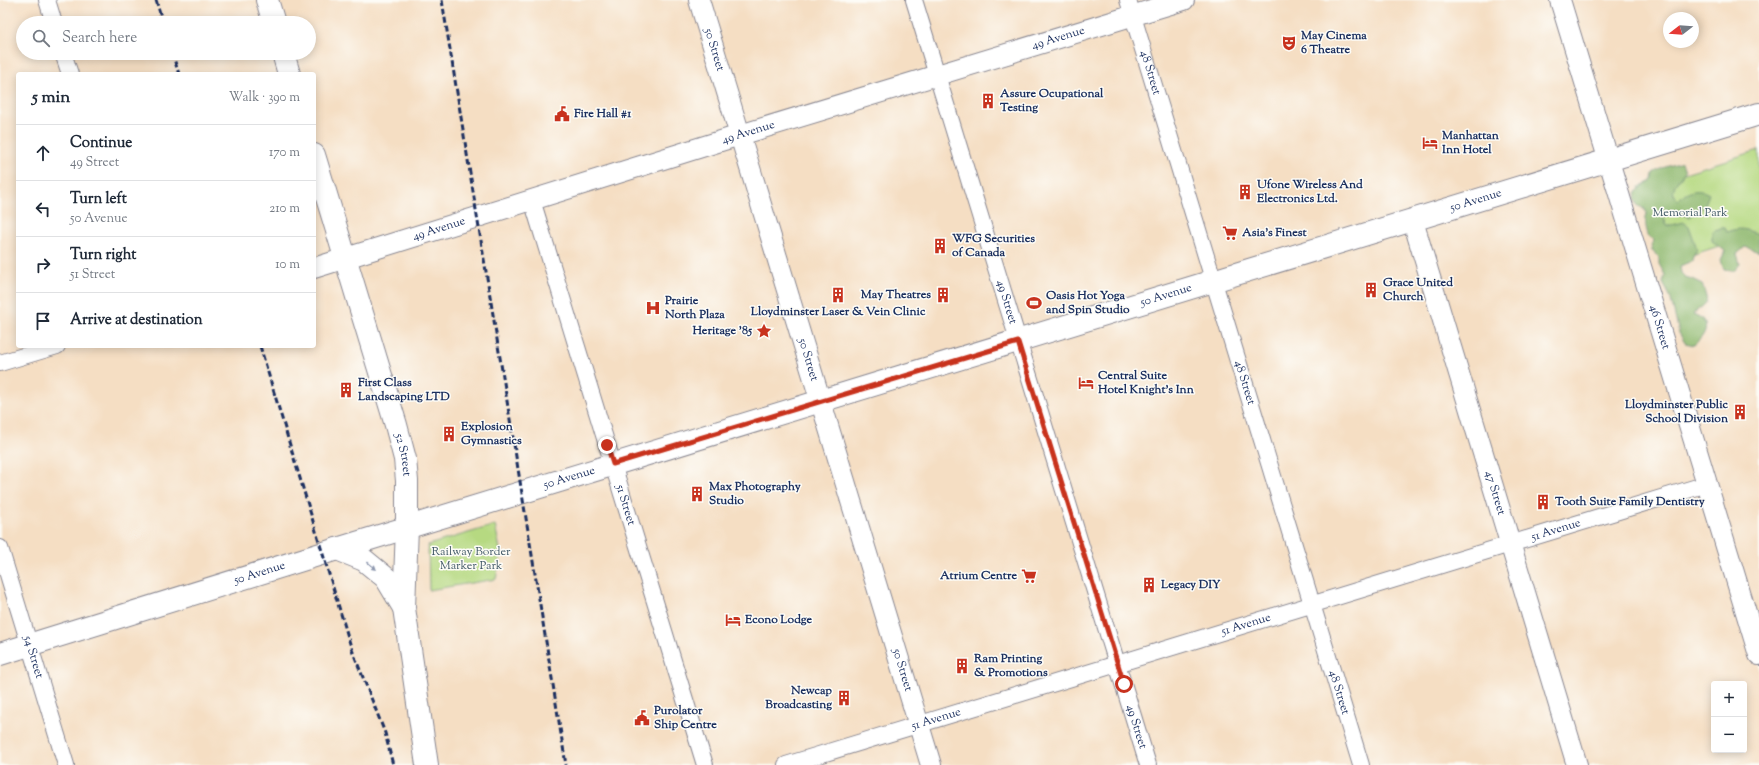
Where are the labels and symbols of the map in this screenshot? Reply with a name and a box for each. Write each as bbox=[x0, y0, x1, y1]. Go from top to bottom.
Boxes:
north arrow bbox=[1663, 12, 1699, 48]
street label: 49 Avenue bbox=[1030, 22, 1087, 55]
street label: 50 Street bbox=[699, 25, 729, 73]
place label: May Cinema 6 Theatre bbox=[1300, 27, 1367, 59]
theatre icon: May Cinema 6 Theatre bbox=[1280, 34, 1298, 52]
street label: 48 Street bbox=[1135, 48, 1165, 97]
place label: Assure Ocupational Testing bbox=[999, 85, 1104, 117]
building icon: Assure Ocupational Testing bbox=[979, 92, 997, 110]
public building icon: Fire Hall #1 bbox=[553, 105, 571, 123]
place label: Fire Hall #1 bbox=[573, 105, 632, 123]
street label: 49 Avenue bbox=[720, 116, 777, 149]
place label: Manhattan Inn Hotel bbox=[1441, 127, 1500, 159]
hotel icon: Manhattan Inn Hotel bbox=[1421, 134, 1439, 152]
place label: Ufone Wireless And Electronics Ltd. bbox=[1256, 176, 1363, 208]
building icon: Ufone Wireless And Electronics Ltd. bbox=[1236, 183, 1254, 201]
street label: 50 Avenue bbox=[1447, 184, 1504, 217]
park label: Memorial Park bbox=[1652, 204, 1728, 222]
street label: 49 Avenue bbox=[410, 212, 468, 246]
supermarket icon: Asia's Finest bbox=[1221, 224, 1239, 242]
place label: Asia's Finest bbox=[1241, 224, 1307, 242]
place label: WFG Securities of Canada bbox=[951, 230, 1035, 262]
building icon: WFG Securities of Canada bbox=[931, 237, 949, 255]
place label: Grace United Church bbox=[1383, 274, 1453, 306]
street label: 49 Street bbox=[991, 278, 1022, 327]
street label: 50 Avenue bbox=[1137, 279, 1195, 312]
building icon: Grace United Church bbox=[1362, 281, 1380, 299]
building icon: Lloydminster Laser & Vein Clinic bbox=[829, 286, 847, 304]
place label: May Theatres bbox=[860, 286, 931, 304]
building icon: May Theatres bbox=[934, 286, 952, 304]
place label: Oasis Hot Yoga and Spin Studio bbox=[1046, 287, 1130, 319]
place label: Prairie North Plaza bbox=[664, 292, 725, 324]
sports icon: Oasis Hot Yoga and Spin Studio bbox=[1025, 294, 1043, 312]
hospital icon: Prairie North Plaza bbox=[644, 299, 662, 317]
place label: Lloydminster Laser & Vein Clinic bbox=[750, 303, 926, 321]
street label: 46 Street bbox=[1644, 303, 1675, 352]
place label: Heritage ’85 bbox=[691, 322, 753, 340]
place icon: Heritage ’85 bbox=[755, 322, 773, 340]
street label: 50 Street bbox=[793, 335, 823, 384]
street label: 48 Street bbox=[1229, 358, 1260, 407]
place label: Central Suite Hotel Knight's Inn bbox=[1097, 367, 1195, 399]
place label: First Class Landscaping LTD bbox=[357, 374, 450, 406]
hotel icon: Central Suite Hotel Knight's Inn bbox=[1077, 374, 1095, 392]
building icon: First Class Landscaping LTD bbox=[337, 381, 355, 399]
place label: Lloydminster Public School Division bbox=[1624, 396, 1729, 428]
building icon: Lloydminster Public School Division bbox=[1731, 403, 1749, 421]
place label: Explosion Gymnastics bbox=[460, 418, 522, 450]
building icon: Explosion Gymnastics bbox=[440, 425, 458, 443]
street label: 52 Street bbox=[389, 431, 416, 477]
route end bbox=[598, 436, 616, 454]
street label: 50 Avenue bbox=[540, 461, 598, 495]
street label: 47 Street bbox=[1480, 468, 1510, 517]
place label: Max Photography Studio bbox=[708, 478, 801, 510]
street label: 51 Street bbox=[610, 481, 640, 528]
building icon: Max Photography Studio bbox=[688, 485, 706, 503]
building icon: Tooth Suite Family Dentistry bbox=[1534, 493, 1552, 511]
place label: Tooth Suite Family Dentistry bbox=[1554, 493, 1705, 511]
street label: 51 Avenue bbox=[1528, 514, 1583, 546]
park label: Railway Border Marker Park bbox=[431, 543, 511, 575]
street label: 50 Avenue bbox=[231, 556, 288, 590]
one-way arrow bbox=[366, 561, 377, 570]
place label: Atrium Centre bbox=[939, 567, 1017, 585]
supermarket icon: Atrium Centre bbox=[1020, 567, 1038, 585]
building icon: Legacy DIY bbox=[1140, 576, 1158, 594]
place label: Legacy DIY bbox=[1160, 576, 1221, 594]
street label: 51 Avenue bbox=[1218, 608, 1273, 641]
hotel icon: Econo Lodge bbox=[724, 611, 742, 629]
place label: Econo Lodge bbox=[744, 611, 813, 629]
street label: 54 Street bbox=[18, 633, 48, 681]
street label: 50 Street bbox=[887, 645, 917, 694]
place label: Ram Printing & Promotions bbox=[973, 650, 1048, 682]
building icon: Ram Printing & Promotions bbox=[953, 657, 971, 675]
street label: 48 Street bbox=[1324, 668, 1354, 717]
route start bbox=[1115, 675, 1133, 693]
place label: Newcap Broadcasting bbox=[764, 682, 832, 714]
building icon: Newcap Broadcasting bbox=[835, 689, 853, 707]
place label: Purolator Ship Centre bbox=[653, 702, 717, 734]
street label: 49 Street bbox=[1121, 702, 1152, 751]
street label: 51 Avenue bbox=[908, 703, 964, 736]
public building icon: Purolator Ship Centre bbox=[633, 709, 651, 727]

